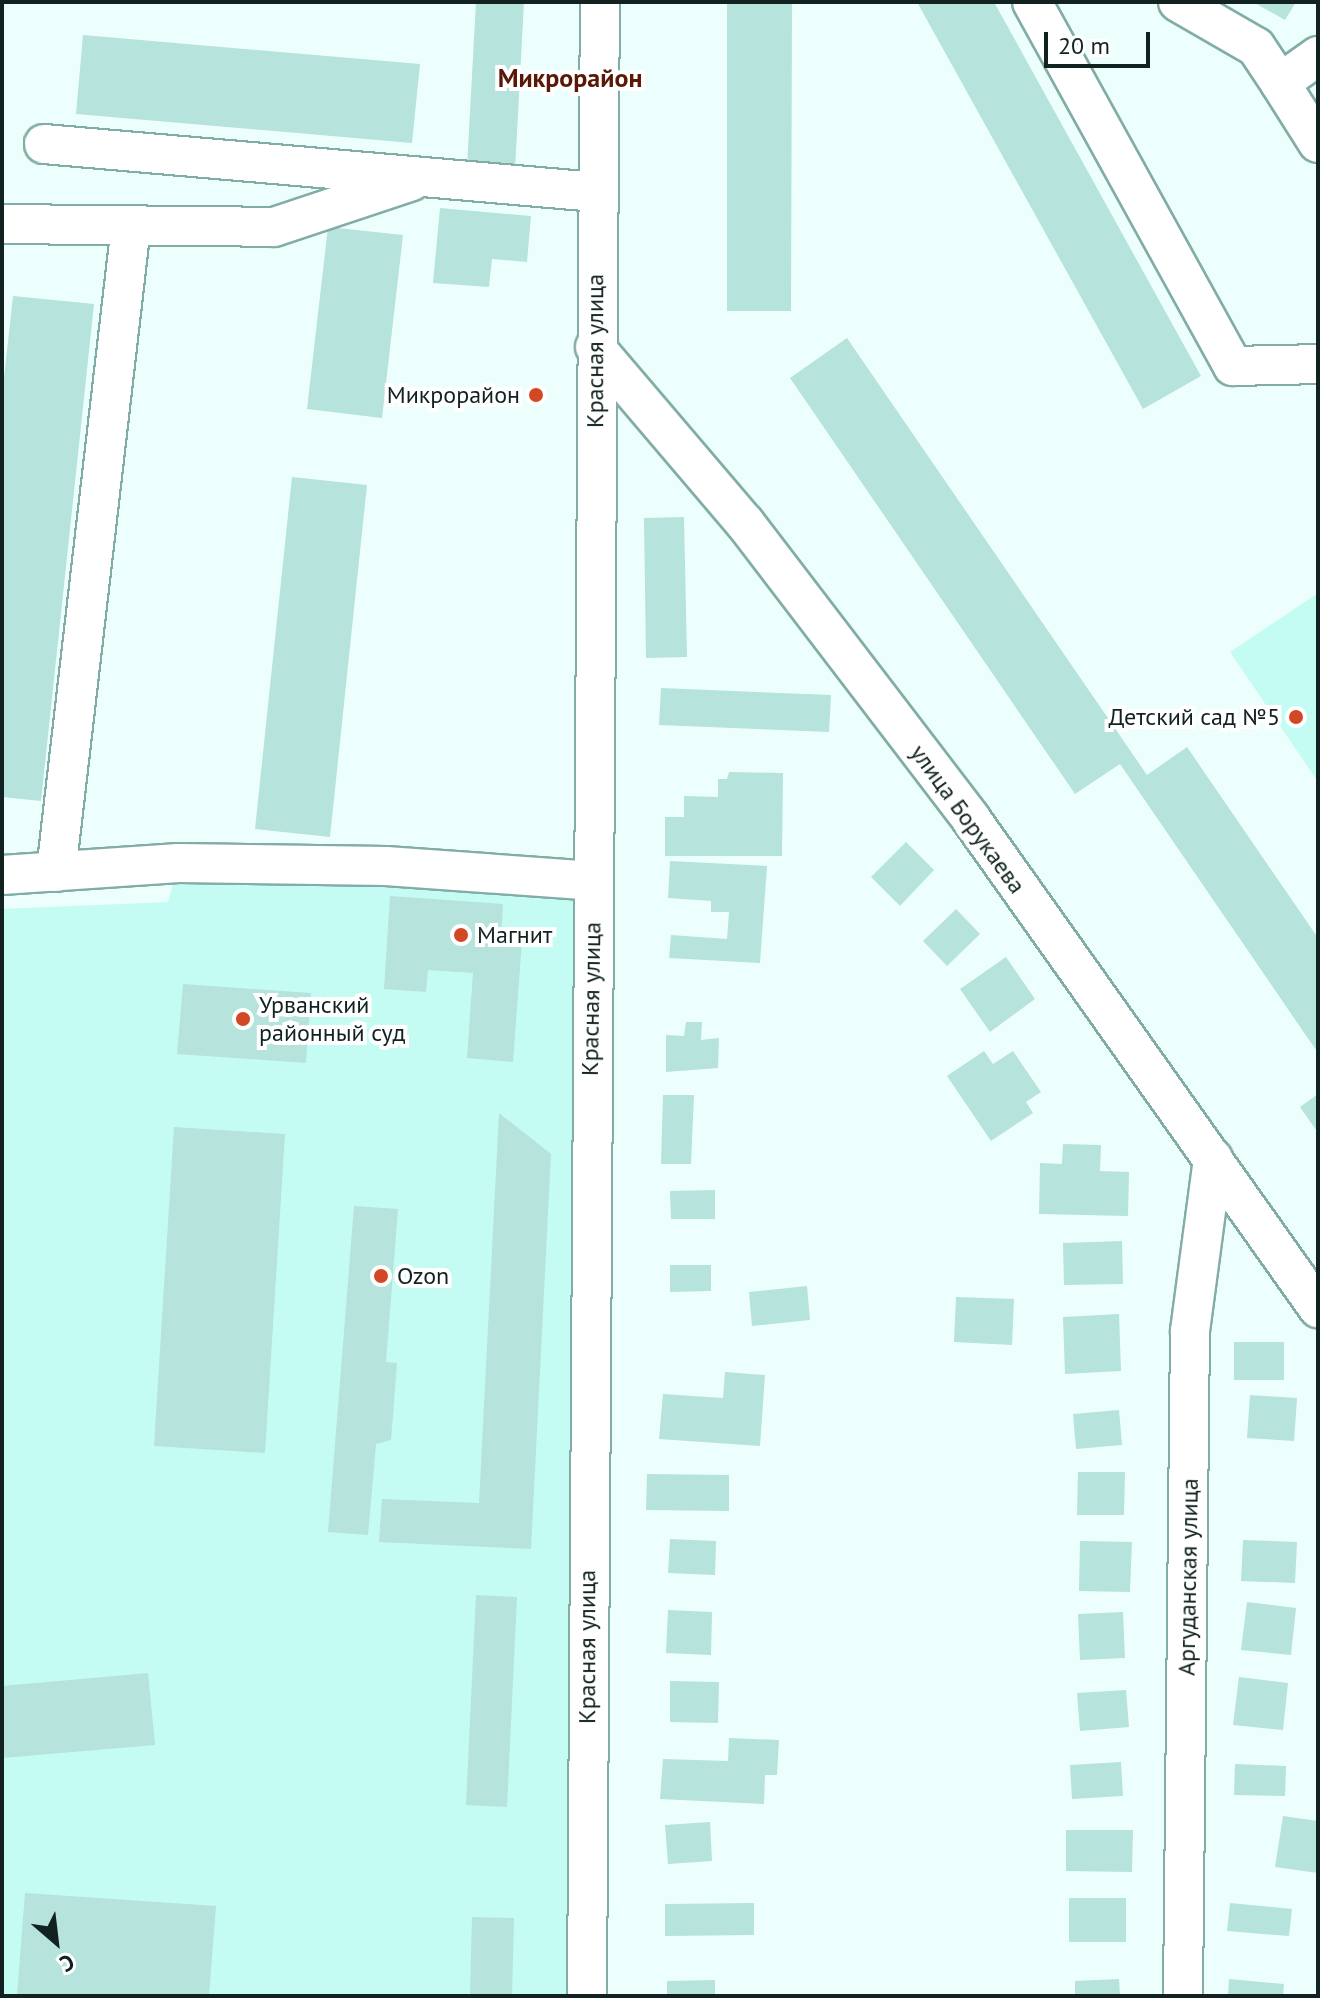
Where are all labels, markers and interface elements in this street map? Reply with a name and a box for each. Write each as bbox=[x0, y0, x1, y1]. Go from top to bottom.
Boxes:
scale bar bbox=[1048, 16, 1154, 66]
text: 20 m bbox=[1058, 30, 1110, 61]
district label: Микрорайон bbox=[498, 62, 642, 94]
street label: Красная улица bbox=[581, 274, 609, 428]
place label: Микрорайон bbox=[387, 381, 520, 409]
marker: Микрорайон bbox=[527, 386, 545, 404]
place label: Детский сад №5 bbox=[1108, 703, 1280, 731]
marker: Детский сад №5 bbox=[1287, 708, 1305, 726]
street label: улица Борукаева bbox=[904, 739, 1032, 899]
place label: Магнит bbox=[477, 921, 552, 949]
street label: Красная улица bbox=[575, 922, 607, 1076]
marker: Магнит bbox=[452, 926, 470, 944]
place label: Урванский районный суд bbox=[259, 991, 405, 1047]
marker: Урванский районный суд bbox=[234, 1010, 252, 1028]
place label: Ozon bbox=[397, 1262, 449, 1290]
marker: Ozon bbox=[372, 1267, 390, 1285]
street label: Аргуданская улица bbox=[1172, 1478, 1204, 1676]
street label: Красная улица bbox=[573, 1570, 601, 1724]
north arrow bbox=[16, 1902, 96, 1982]
text: С bbox=[55, 1948, 79, 1978]

